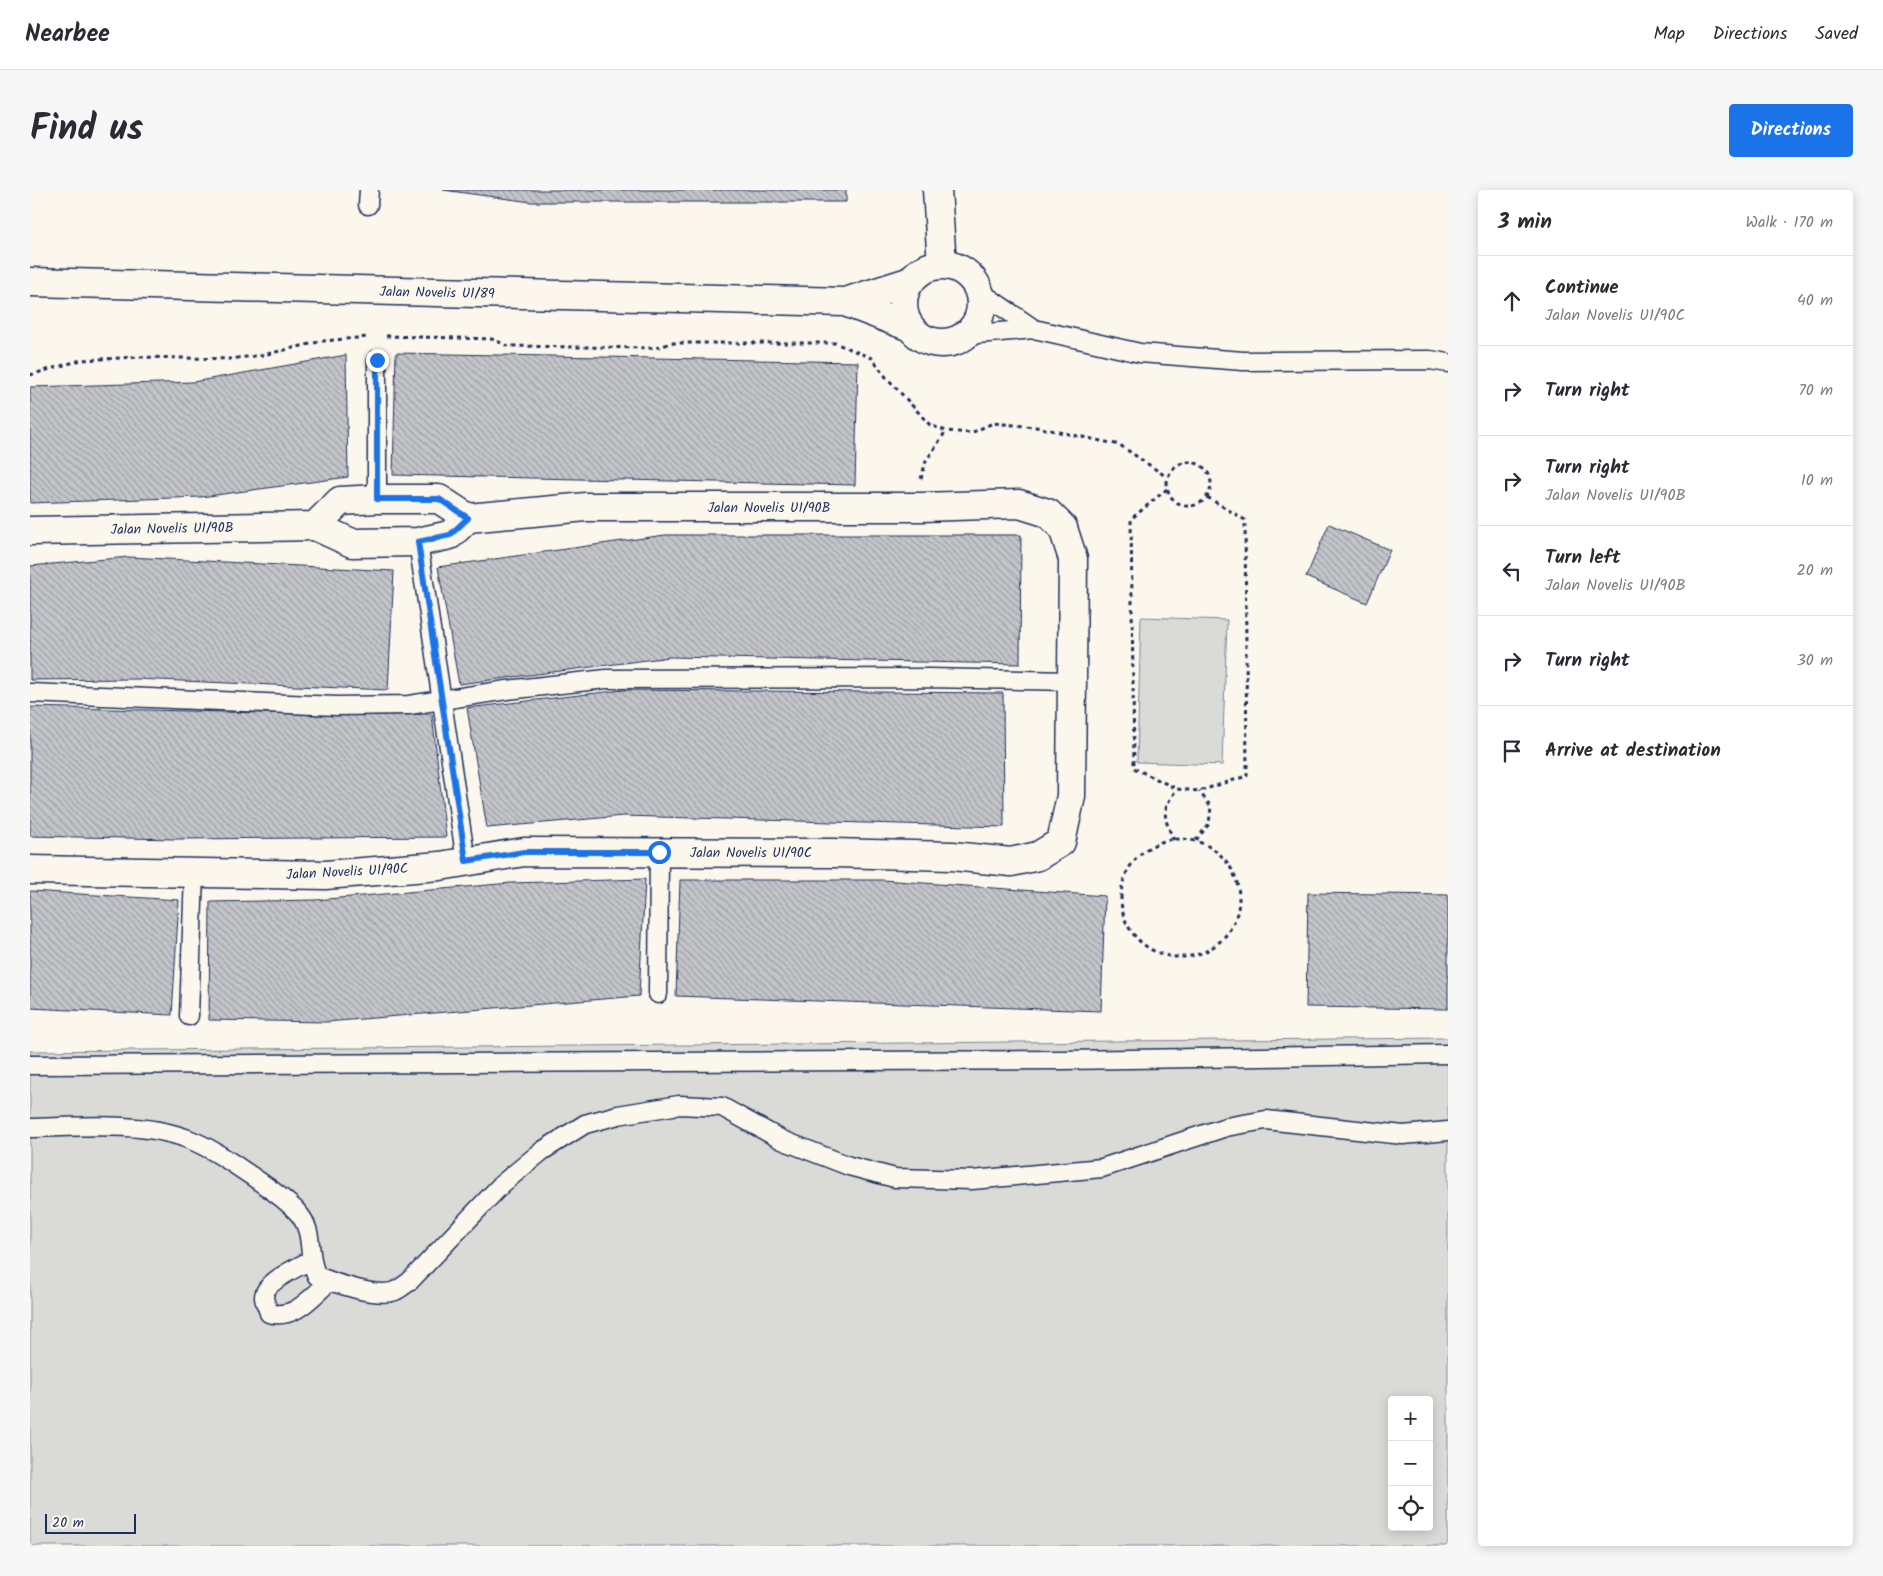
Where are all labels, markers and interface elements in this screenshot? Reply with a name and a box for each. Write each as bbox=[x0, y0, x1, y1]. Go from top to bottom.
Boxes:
text: Nearbee bbox=[25, 15, 110, 54]
text: Map bbox=[1653, 20, 1685, 49]
text: Directions bbox=[1713, 20, 1787, 49]
text: Saved bbox=[1815, 20, 1858, 49]
text: Find us bbox=[30, 102, 143, 158]
button: Directions bbox=[1729, 104, 1853, 157]
text: 3 min bbox=[1498, 206, 1552, 239]
text: Walk · 170 m bbox=[1745, 210, 1833, 235]
text: Continue bbox=[1545, 273, 1618, 303]
street label: Jalan Novelis U1/89 bbox=[379, 281, 495, 305]
icon: ahead bbox=[1498, 287, 1526, 315]
text: 40 m bbox=[1797, 288, 1833, 313]
text: Jalan Novelis U1/90C bbox=[1545, 303, 1685, 328]
route end bbox=[366, 349, 389, 372]
text: Turn right bbox=[1545, 376, 1630, 406]
icon: right bbox=[1498, 377, 1526, 405]
text: 70 m bbox=[1798, 378, 1833, 403]
text: Turn right bbox=[1545, 453, 1630, 483]
icon: right bbox=[1498, 467, 1526, 495]
text: 10 m bbox=[1801, 468, 1833, 493]
text: Jalan Novelis U1/90B bbox=[1545, 483, 1686, 508]
street label: Jalan Novelis U1/90B bbox=[707, 497, 831, 519]
street label: Jalan Novelis U1/90B bbox=[110, 517, 234, 541]
text: Turn left bbox=[1545, 543, 1620, 573]
icon: left bbox=[1498, 557, 1526, 585]
text: 20 m bbox=[1797, 558, 1833, 583]
text: Jalan Novelis U1/90B bbox=[1545, 573, 1686, 598]
text: Turn right bbox=[1545, 646, 1630, 676]
icon: right bbox=[1498, 647, 1526, 675]
text: 30 m bbox=[1797, 648, 1833, 673]
text: Arrive at destination bbox=[1545, 736, 1721, 766]
icon: arrive bbox=[1498, 737, 1526, 765]
route start bbox=[648, 841, 671, 864]
street label: Jalan Novelis U1/90C bbox=[690, 842, 812, 864]
street label: Jalan Novelis U1/90C bbox=[285, 858, 409, 886]
map controls bbox=[1388, 1396, 1433, 1531]
button: + bbox=[1388, 1396, 1433, 1441]
button: − bbox=[1388, 1441, 1433, 1486]
button: locate bbox=[1388, 1486, 1433, 1531]
scale bar bbox=[45, 1511, 136, 1534]
text: 20 m bbox=[52, 1512, 84, 1534]

